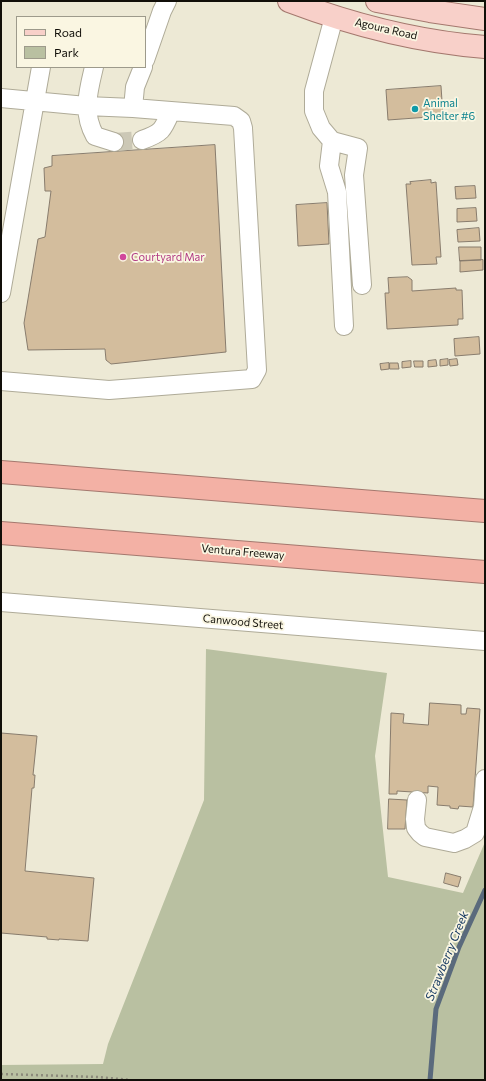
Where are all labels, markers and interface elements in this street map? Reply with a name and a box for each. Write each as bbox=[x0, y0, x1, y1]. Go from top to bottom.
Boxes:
street label: Agoura Road bbox=[353, 15, 419, 43]
legend bbox=[16, 16, 146, 68]
text: Road bbox=[54, 25, 82, 39]
text: Park bbox=[54, 45, 79, 59]
place label: Animal Shelter #6 bbox=[423, 96, 475, 122]
marker: Animal Shelter #6 bbox=[410, 104, 420, 114]
place label: Courtyard Mar bbox=[131, 250, 205, 264]
marker: Courtyard Mar bbox=[118, 252, 128, 262]
street label: Ventura Freeway bbox=[201, 542, 285, 562]
street label: Canwood Street bbox=[202, 612, 284, 632]
water label: Strawberry Creek bbox=[422, 909, 472, 1003]

